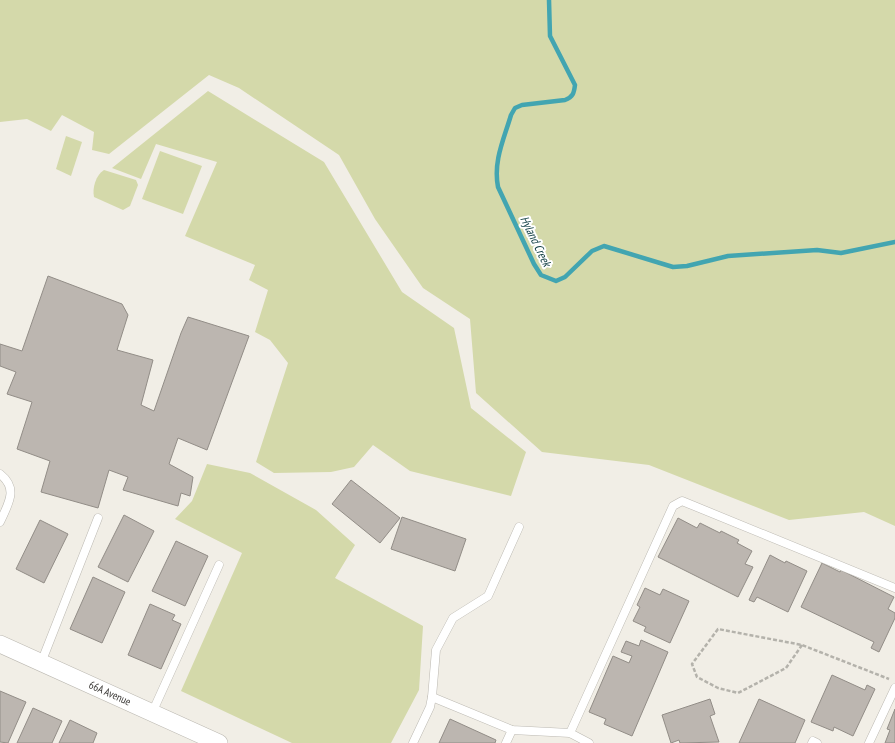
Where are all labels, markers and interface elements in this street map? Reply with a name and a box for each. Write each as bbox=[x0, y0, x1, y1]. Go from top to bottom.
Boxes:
water label: Hyland Creek bbox=[517, 213, 555, 270]
street label: 66A Avenue bbox=[87, 678, 134, 709]

